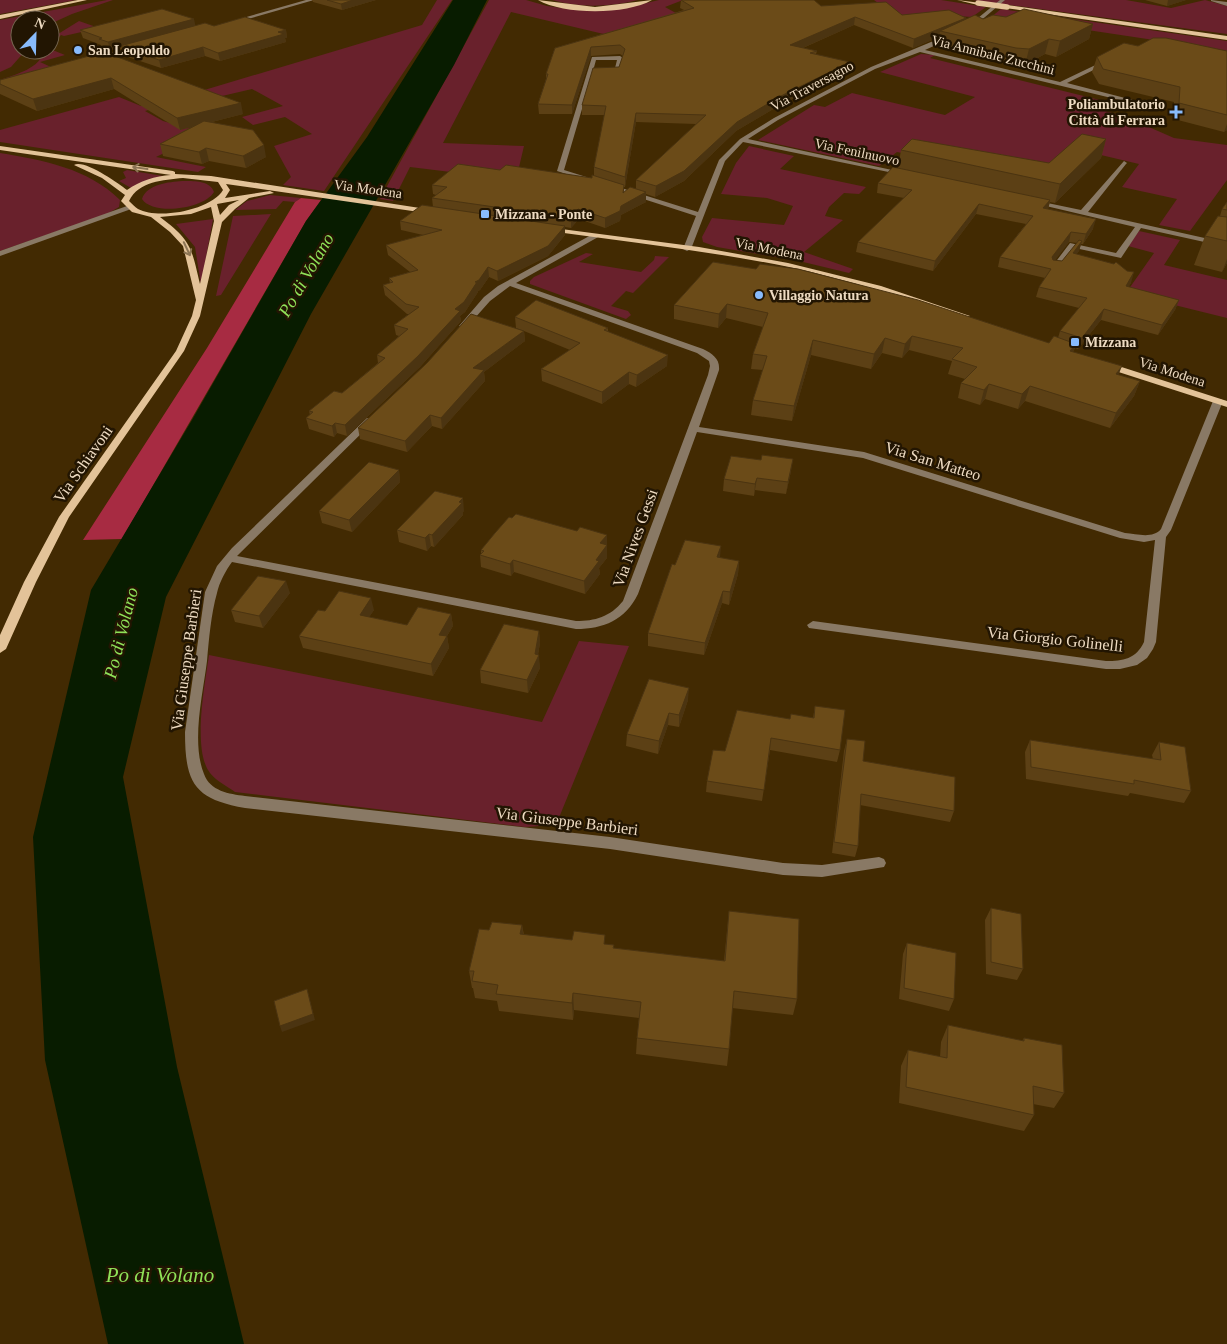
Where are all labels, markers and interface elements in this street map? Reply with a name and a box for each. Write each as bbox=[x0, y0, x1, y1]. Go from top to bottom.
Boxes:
north arrow bbox=[10, 10, 60, 60]
text: N bbox=[32, 15, 47, 32]
street label: Via Annibale Zucchini bbox=[930, 32, 1056, 78]
place label: San Leopoldo bbox=[88, 43, 170, 58]
marker: San Leopoldo bbox=[72, 44, 84, 56]
street label: Via Traversagno bbox=[768, 58, 856, 114]
place label: Poliambulatorio Città di Ferrara bbox=[1068, 97, 1165, 128]
marker: Poliambulatorio Città di Ferrara bbox=[1169, 105, 1183, 119]
street label: Via Fenilnuovo bbox=[813, 136, 901, 168]
one-way arrow bbox=[132, 163, 148, 173]
street label: Via Modena bbox=[333, 177, 404, 201]
place label: Mizzana - Ponte bbox=[495, 207, 592, 222]
marker: Mizzana - Ponte bbox=[479, 208, 491, 220]
water label: Po di Volano bbox=[274, 230, 338, 321]
street label: Via Modena bbox=[734, 235, 805, 263]
one-way arrow bbox=[182, 241, 192, 256]
place label: Villaggio Natura bbox=[769, 288, 868, 303]
marker: Villaggio Natura bbox=[753, 289, 765, 301]
place label: Mizzana bbox=[1085, 335, 1136, 350]
marker: Mizzana bbox=[1069, 336, 1081, 348]
street label: Via Modena bbox=[1137, 354, 1208, 390]
street label: Via Schiavoni bbox=[50, 422, 116, 506]
street label: Via San Matteo bbox=[883, 438, 983, 484]
street label: Via Nives Gessi bbox=[609, 486, 661, 589]
water label: Po di Volano bbox=[100, 585, 142, 682]
street label: Via Giuseppe Barbieri bbox=[168, 587, 205, 732]
street label: Via Giorgio Golinelli bbox=[986, 623, 1124, 656]
street label: Via Giuseppe Barbieri bbox=[495, 804, 640, 839]
water label: Po di Volano bbox=[105, 1263, 214, 1287]

